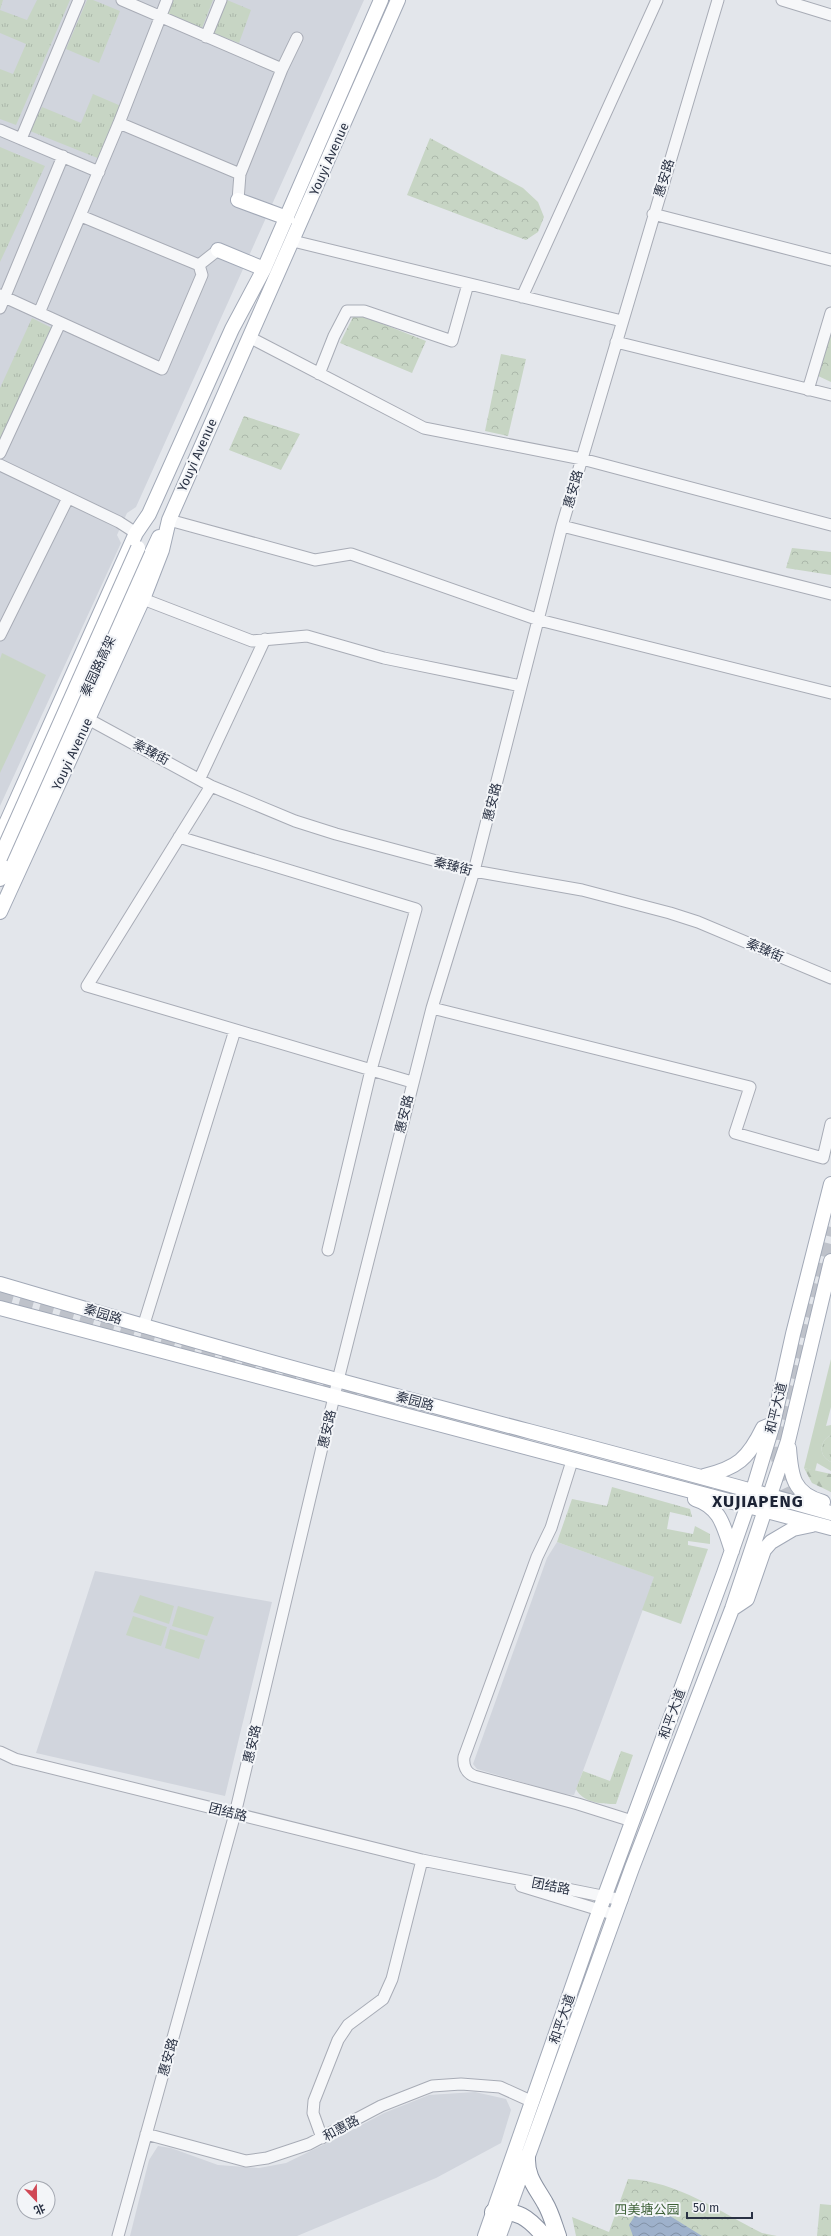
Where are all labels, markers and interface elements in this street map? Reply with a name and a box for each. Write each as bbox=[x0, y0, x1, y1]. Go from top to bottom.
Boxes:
street label: Youyi Avenue bbox=[306, 120, 352, 198]
street label: 惠安路 bbox=[651, 157, 677, 199]
street label: Youyi Avenue bbox=[174, 416, 220, 494]
street label: 惠安路 bbox=[560, 468, 586, 510]
street label: 秦园路高架 bbox=[77, 633, 119, 699]
street label: Youyi Avenue bbox=[49, 715, 95, 793]
street label: 秦臻街 bbox=[130, 736, 172, 768]
street label: 惠安路 bbox=[480, 781, 504, 823]
street label: 秦臻街 bbox=[432, 854, 474, 878]
street label: 秦臻街 bbox=[744, 935, 786, 965]
street label: 惠安路 bbox=[392, 1093, 416, 1135]
street label: 秦园路 bbox=[82, 1301, 124, 1327]
street label: 和平大道 bbox=[762, 1381, 790, 1435]
street label: 秦园路 bbox=[394, 1389, 436, 1413]
street label: 惠安路 bbox=[315, 1408, 339, 1450]
district label: XUJIAPENG bbox=[711, 1491, 804, 1512]
street label: 和平大道 bbox=[656, 1687, 688, 1741]
street label: 惠安路 bbox=[240, 1723, 264, 1765]
street label: 团结路 bbox=[207, 1800, 249, 1824]
street label: 团结路 bbox=[530, 1875, 572, 1897]
street label: 和平大道 bbox=[546, 1992, 578, 2046]
street label: 惠安路 bbox=[155, 2036, 181, 2078]
street label: 和惠路 bbox=[320, 2112, 362, 2144]
north arrow bbox=[16, 2180, 56, 2220]
scale bar bbox=[687, 2194, 752, 2220]
text: 北 bbox=[32, 2201, 47, 2217]
text: 50 m bbox=[693, 2201, 719, 2215]
park label: 四美塘公园 bbox=[614, 2202, 680, 2217]

